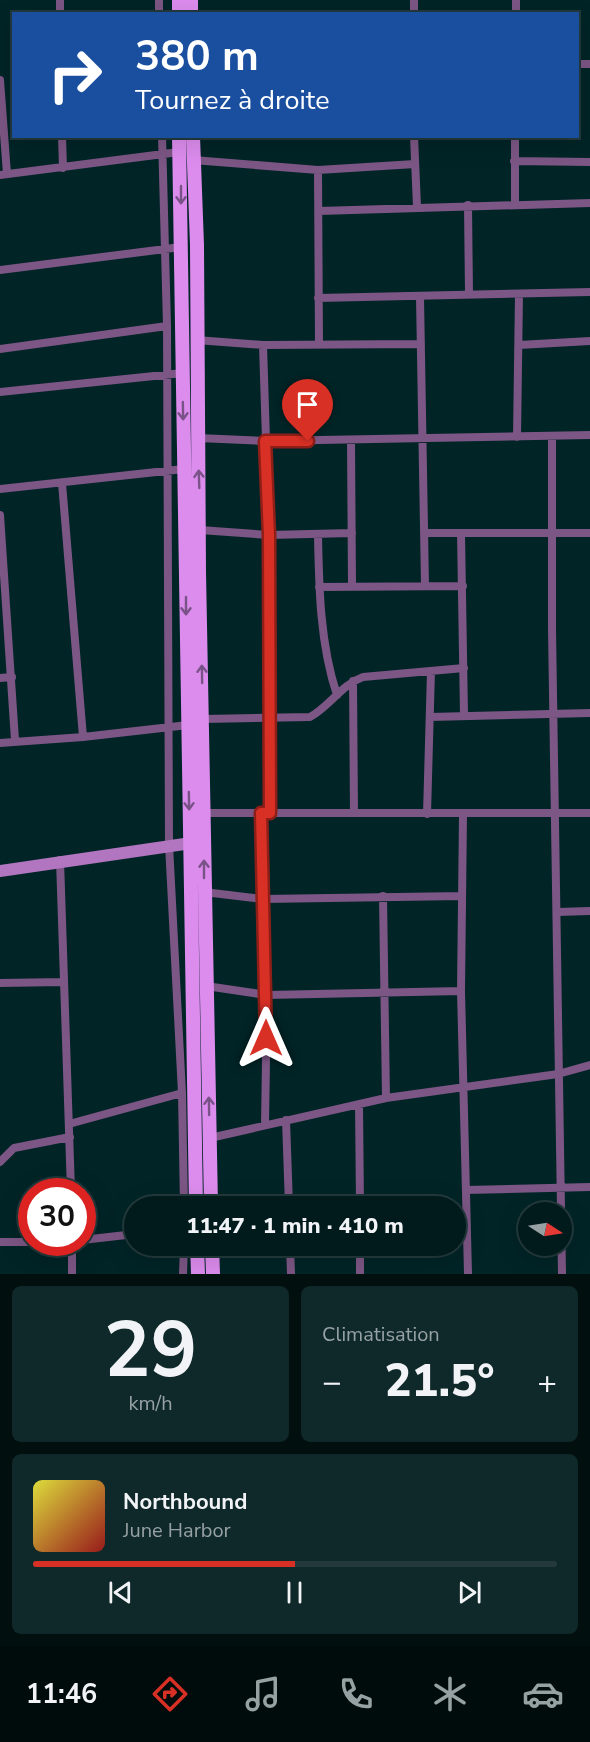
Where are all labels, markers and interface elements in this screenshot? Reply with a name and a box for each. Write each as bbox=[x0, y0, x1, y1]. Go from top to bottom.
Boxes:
text: 380 m bbox=[135, 28, 259, 85]
icon: right bbox=[36, 36, 114, 114]
text: Tournez à droite bbox=[135, 82, 330, 119]
one-way arrow bbox=[175, 184, 186, 204]
pin bbox=[282, 379, 333, 441]
icon: arrive bbox=[291, 388, 324, 421]
one-way arrow bbox=[178, 400, 189, 420]
one-way arrow bbox=[193, 469, 204, 489]
one-way arrow bbox=[181, 595, 192, 615]
one-way arrow bbox=[196, 664, 207, 684]
one-way arrow bbox=[183, 790, 194, 810]
one-way arrow bbox=[198, 859, 210, 879]
position arrow bbox=[234, 1006, 298, 1070]
one-way arrow bbox=[203, 1096, 215, 1116]
speed limit sign: 30 bbox=[18, 1178, 96, 1256]
north arrow bbox=[518, 1202, 572, 1256]
map controls bbox=[518, 1202, 572, 1256]
text: 11:47 · 1 min · 410 m bbox=[186, 1211, 404, 1241]
text: 29 bbox=[104, 1297, 197, 1404]
text: Climatisation bbox=[322, 1321, 440, 1348]
text: 21.5° bbox=[385, 1351, 494, 1412]
text: − bbox=[322, 1360, 342, 1405]
text: + bbox=[537, 1360, 557, 1405]
text: km/h bbox=[128, 1390, 173, 1417]
text: Northbound bbox=[123, 1487, 247, 1517]
text: June Harbor bbox=[123, 1517, 231, 1544]
icon: previous bbox=[104, 1576, 137, 1609]
icon: pause bbox=[278, 1576, 311, 1609]
icon: next bbox=[453, 1576, 486, 1609]
icon: directions bbox=[149, 1673, 191, 1715]
icon: music bbox=[242, 1673, 284, 1715]
icon: phone bbox=[335, 1673, 377, 1715]
icon: climate bbox=[429, 1673, 471, 1715]
icon: car bbox=[522, 1673, 564, 1715]
text: 11:46 bbox=[26, 1676, 97, 1713]

